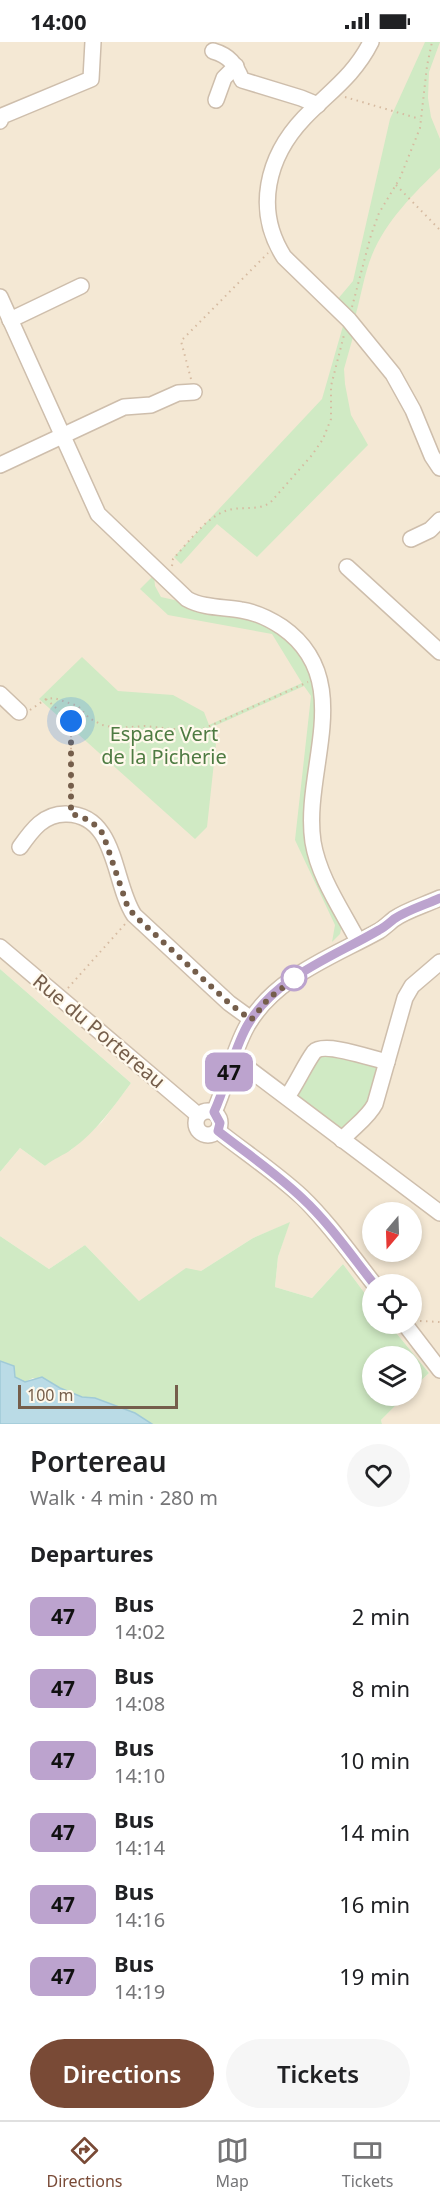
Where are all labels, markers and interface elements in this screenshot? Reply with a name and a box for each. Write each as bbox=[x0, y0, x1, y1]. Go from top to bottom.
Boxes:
text: 14:00 bbox=[30, 6, 87, 36]
your location bbox=[56, 706, 86, 736]
park label: Espace Vert de la Picherie bbox=[101, 720, 227, 770]
unlabelled marker bbox=[281, 965, 307, 991]
street label: Rue du Portereau bbox=[28, 967, 171, 1094]
line badge: 47 bbox=[202, 1052, 256, 1092]
text: 47 bbox=[217, 1058, 241, 1086]
north arrow bbox=[362, 1202, 422, 1262]
map controls bbox=[362, 1202, 422, 1406]
button: locate bbox=[362, 1274, 422, 1334]
button: layers bbox=[362, 1346, 422, 1406]
scale bar bbox=[18, 1382, 178, 1410]
text: 100 m bbox=[27, 1384, 74, 1406]
text: Portereau bbox=[30, 1442, 167, 1480]
button: heart bbox=[347, 1444, 410, 1507]
text: Walk · 4 min · 280 m bbox=[30, 1484, 218, 1511]
text: Departures bbox=[30, 1538, 154, 1568]
text: Bus bbox=[114, 1588, 154, 1618]
text: 2 min bbox=[352, 1601, 410, 1631]
text: 47 bbox=[51, 1602, 75, 1630]
text: 14:02 bbox=[114, 1618, 165, 1645]
text: Bus bbox=[114, 1660, 154, 1690]
text: 8 min bbox=[352, 1673, 410, 1703]
text: 47 bbox=[51, 1674, 75, 1702]
text: 14:08 bbox=[114, 1690, 165, 1717]
text: Bus bbox=[114, 1732, 154, 1762]
text: 10 min bbox=[339, 1745, 410, 1775]
text: 47 bbox=[51, 1746, 75, 1774]
text: 14:10 bbox=[114, 1762, 165, 1789]
text: Bus bbox=[114, 1804, 154, 1834]
text: 14 min bbox=[339, 1817, 410, 1847]
text: 47 bbox=[51, 1818, 75, 1846]
text: 14:14 bbox=[114, 1834, 165, 1861]
text: Bus bbox=[114, 1876, 154, 1906]
text: 16 min bbox=[339, 1889, 410, 1919]
text: 47 bbox=[51, 1890, 75, 1918]
text: 14:16 bbox=[114, 1906, 165, 1933]
text: Bus bbox=[114, 1948, 154, 1978]
text: 19 min bbox=[339, 1961, 410, 1991]
text: 47 bbox=[51, 1962, 75, 1990]
text: 14:19 bbox=[114, 1978, 165, 2005]
button: Directions bbox=[30, 2039, 214, 2108]
button: Tickets bbox=[226, 2039, 410, 2108]
tab: Directions bbox=[47, 2134, 122, 2192]
tab: Map bbox=[215, 2134, 249, 2192]
tab: Tickets bbox=[342, 2134, 393, 2192]

